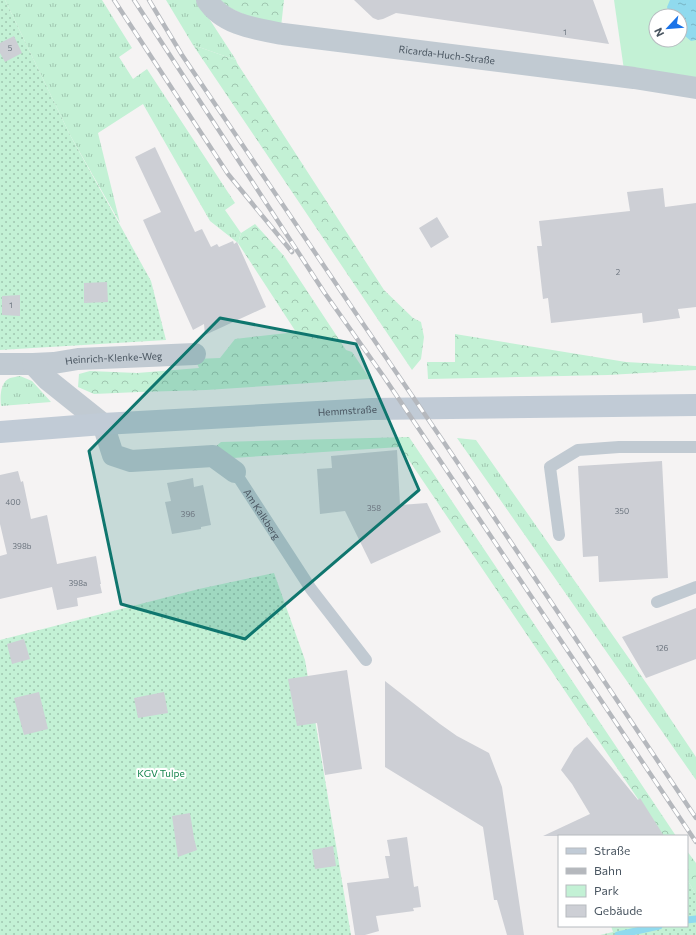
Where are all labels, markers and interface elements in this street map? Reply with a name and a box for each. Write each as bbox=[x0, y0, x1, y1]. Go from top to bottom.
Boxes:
north arrow bbox=[648, 8, 688, 48]
text: N bbox=[651, 26, 666, 39]
house number: 1 bbox=[563, 27, 567, 37]
house number: 5 bbox=[8, 43, 13, 53]
street label: Ricarda-Huch-Straße bbox=[398, 43, 496, 67]
house number: 2 bbox=[616, 267, 621, 277]
house number: 1 bbox=[9, 300, 13, 310]
street label: Heinrich-Klenke-Weg bbox=[64, 349, 163, 367]
street label: Hemmstraße bbox=[317, 403, 377, 418]
street label: Am Kalkberg bbox=[241, 486, 283, 542]
house number: 400 bbox=[5, 497, 21, 507]
house number: 358 bbox=[367, 503, 381, 513]
house number: 350 bbox=[615, 506, 629, 516]
house number: 396 bbox=[181, 509, 195, 519]
house number: 398b bbox=[12, 541, 32, 551]
house number: 398a bbox=[69, 578, 87, 588]
house number: 126 bbox=[656, 643, 668, 653]
park label: KGV Tulpe bbox=[137, 767, 185, 779]
legend bbox=[558, 835, 688, 927]
text: Straße bbox=[594, 843, 630, 857]
text: Bahn bbox=[594, 863, 622, 877]
text: Park bbox=[594, 883, 620, 897]
text: Gebäude bbox=[594, 903, 642, 917]

